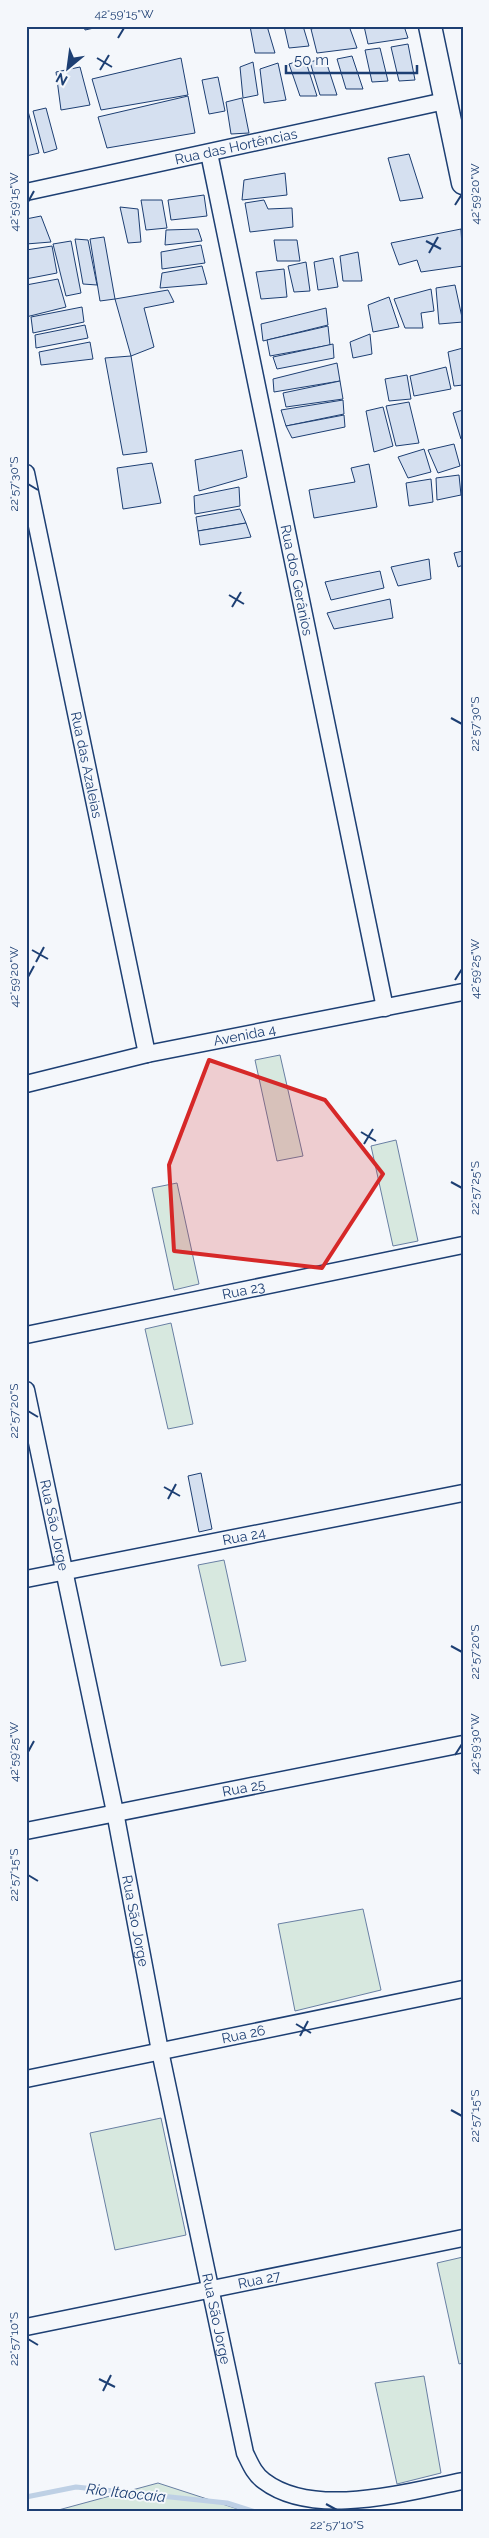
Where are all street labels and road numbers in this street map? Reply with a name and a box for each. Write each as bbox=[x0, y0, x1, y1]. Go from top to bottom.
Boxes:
street label: Rua das Hortências bbox=[173, 125, 299, 167]
street label: Rua dos Gerânios bbox=[278, 523, 316, 637]
street label: Rua das Azaleias bbox=[68, 710, 106, 820]
street label: Avenida 4 bbox=[212, 1021, 277, 1049]
street label: Rua 23 bbox=[221, 1278, 266, 1302]
street label: Rua São Jorge bbox=[37, 1478, 72, 1572]
street label: Rua 24 bbox=[221, 1524, 267, 1548]
street label: Rua 25 bbox=[221, 1775, 267, 1800]
street label: Rua São Jorge bbox=[119, 1874, 152, 1968]
street label: Rua 26 bbox=[220, 2022, 267, 2047]
street label: Rua 27 bbox=[236, 2267, 283, 2292]
street label: Rua São Jorge bbox=[199, 2272, 234, 2366]

